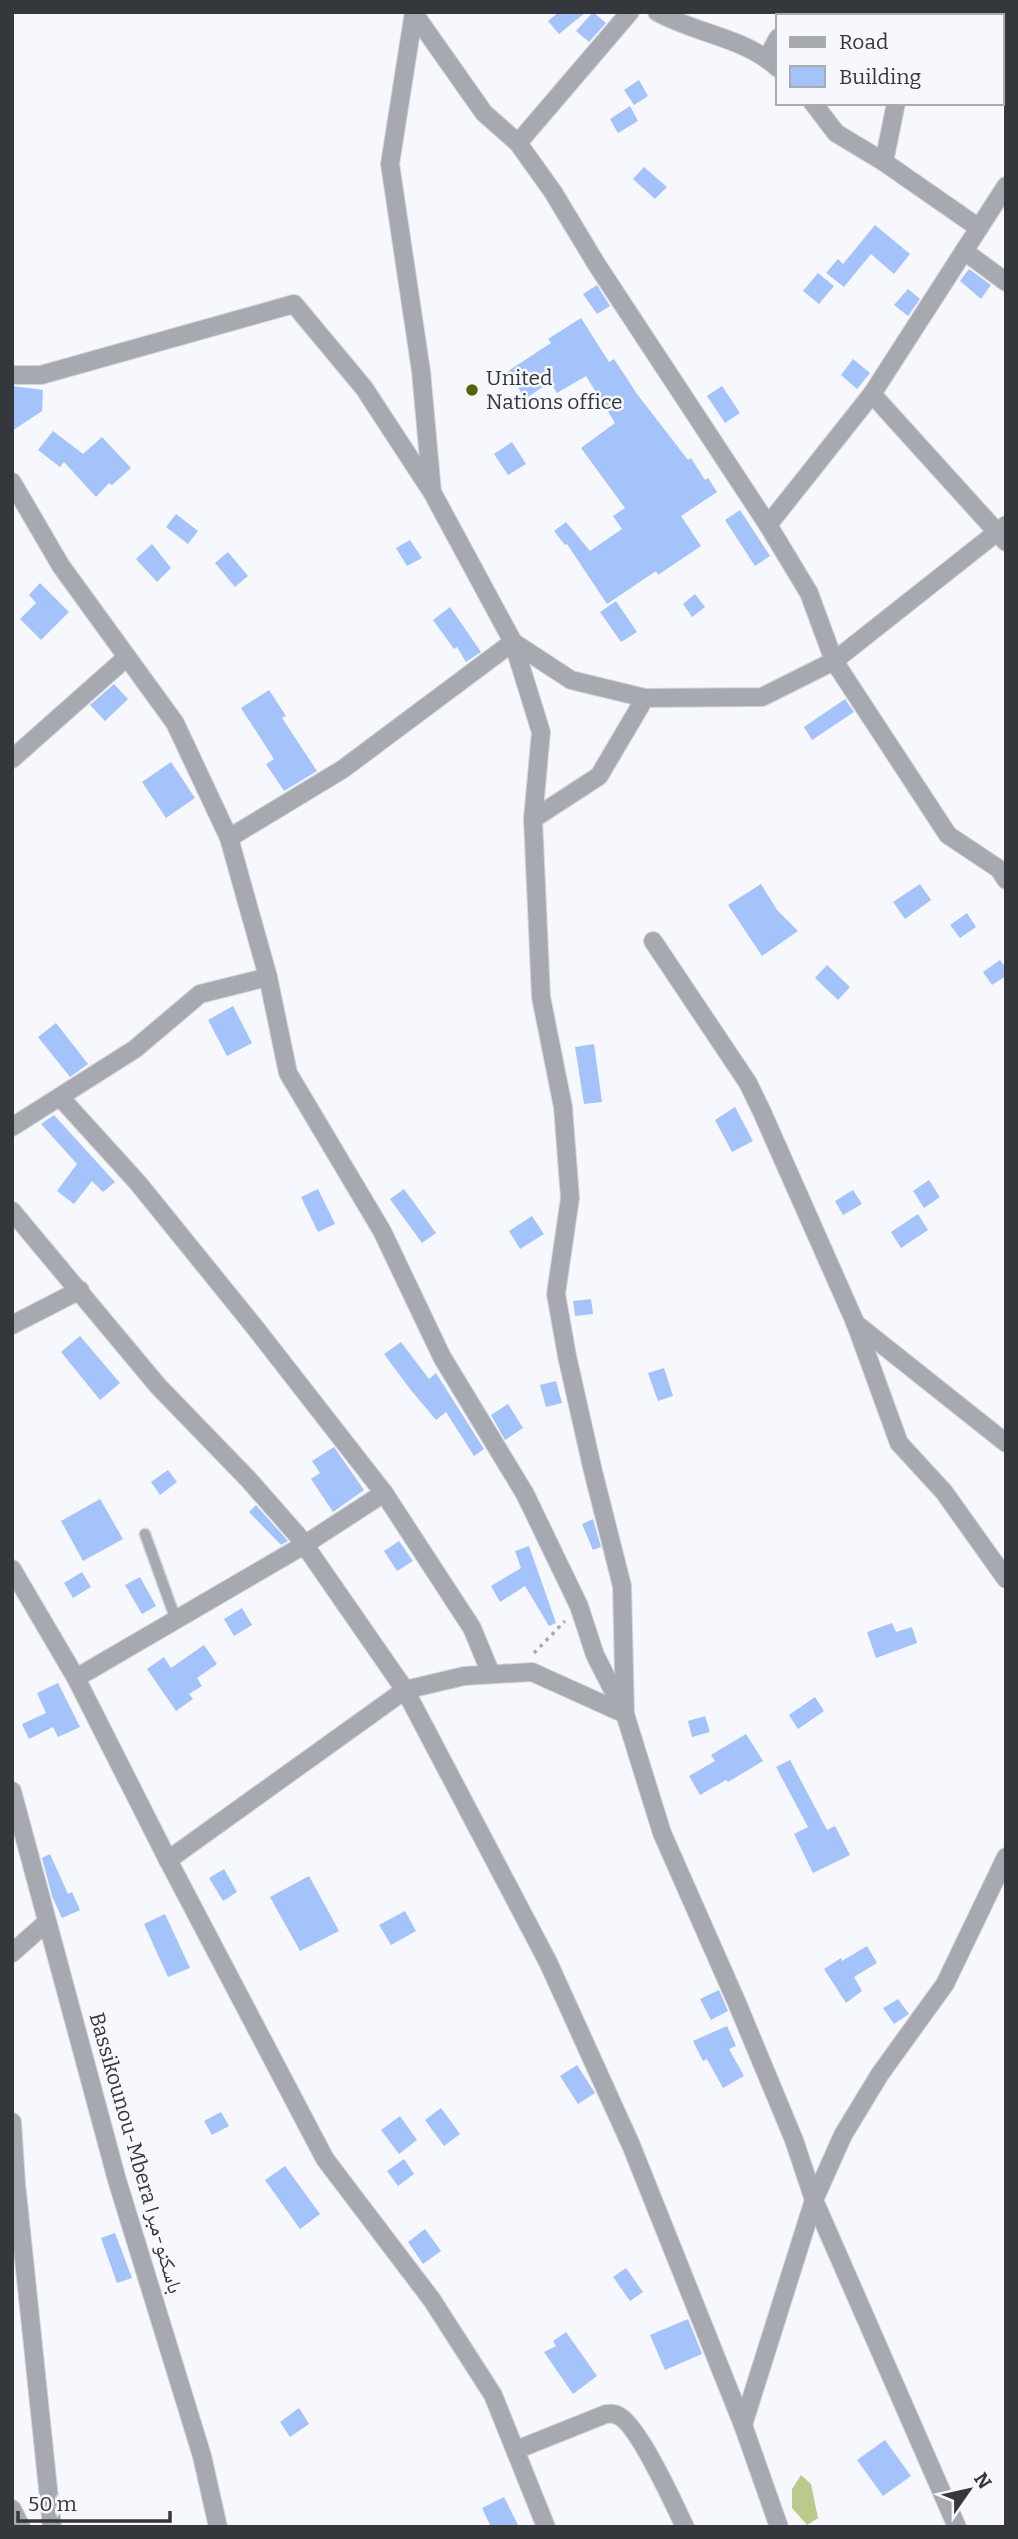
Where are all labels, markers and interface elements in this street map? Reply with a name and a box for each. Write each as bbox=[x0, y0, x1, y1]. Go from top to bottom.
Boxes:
legend bbox=[776, 14, 1004, 105]
text: Road bbox=[839, 29, 888, 55]
text: Building bbox=[839, 64, 922, 90]
place label: United Nations office bbox=[486, 365, 623, 415]
marker: United Nations office bbox=[464, 382, 480, 398]
street label: Bassikounou-Mbera باسكنو-مبرا bbox=[83, 2009, 189, 2297]
north arrow bbox=[934, 2455, 1004, 2525]
text: N bbox=[969, 2468, 996, 2494]
scale bar bbox=[18, 2480, 170, 2524]
text: 50 m bbox=[28, 2491, 77, 2517]

